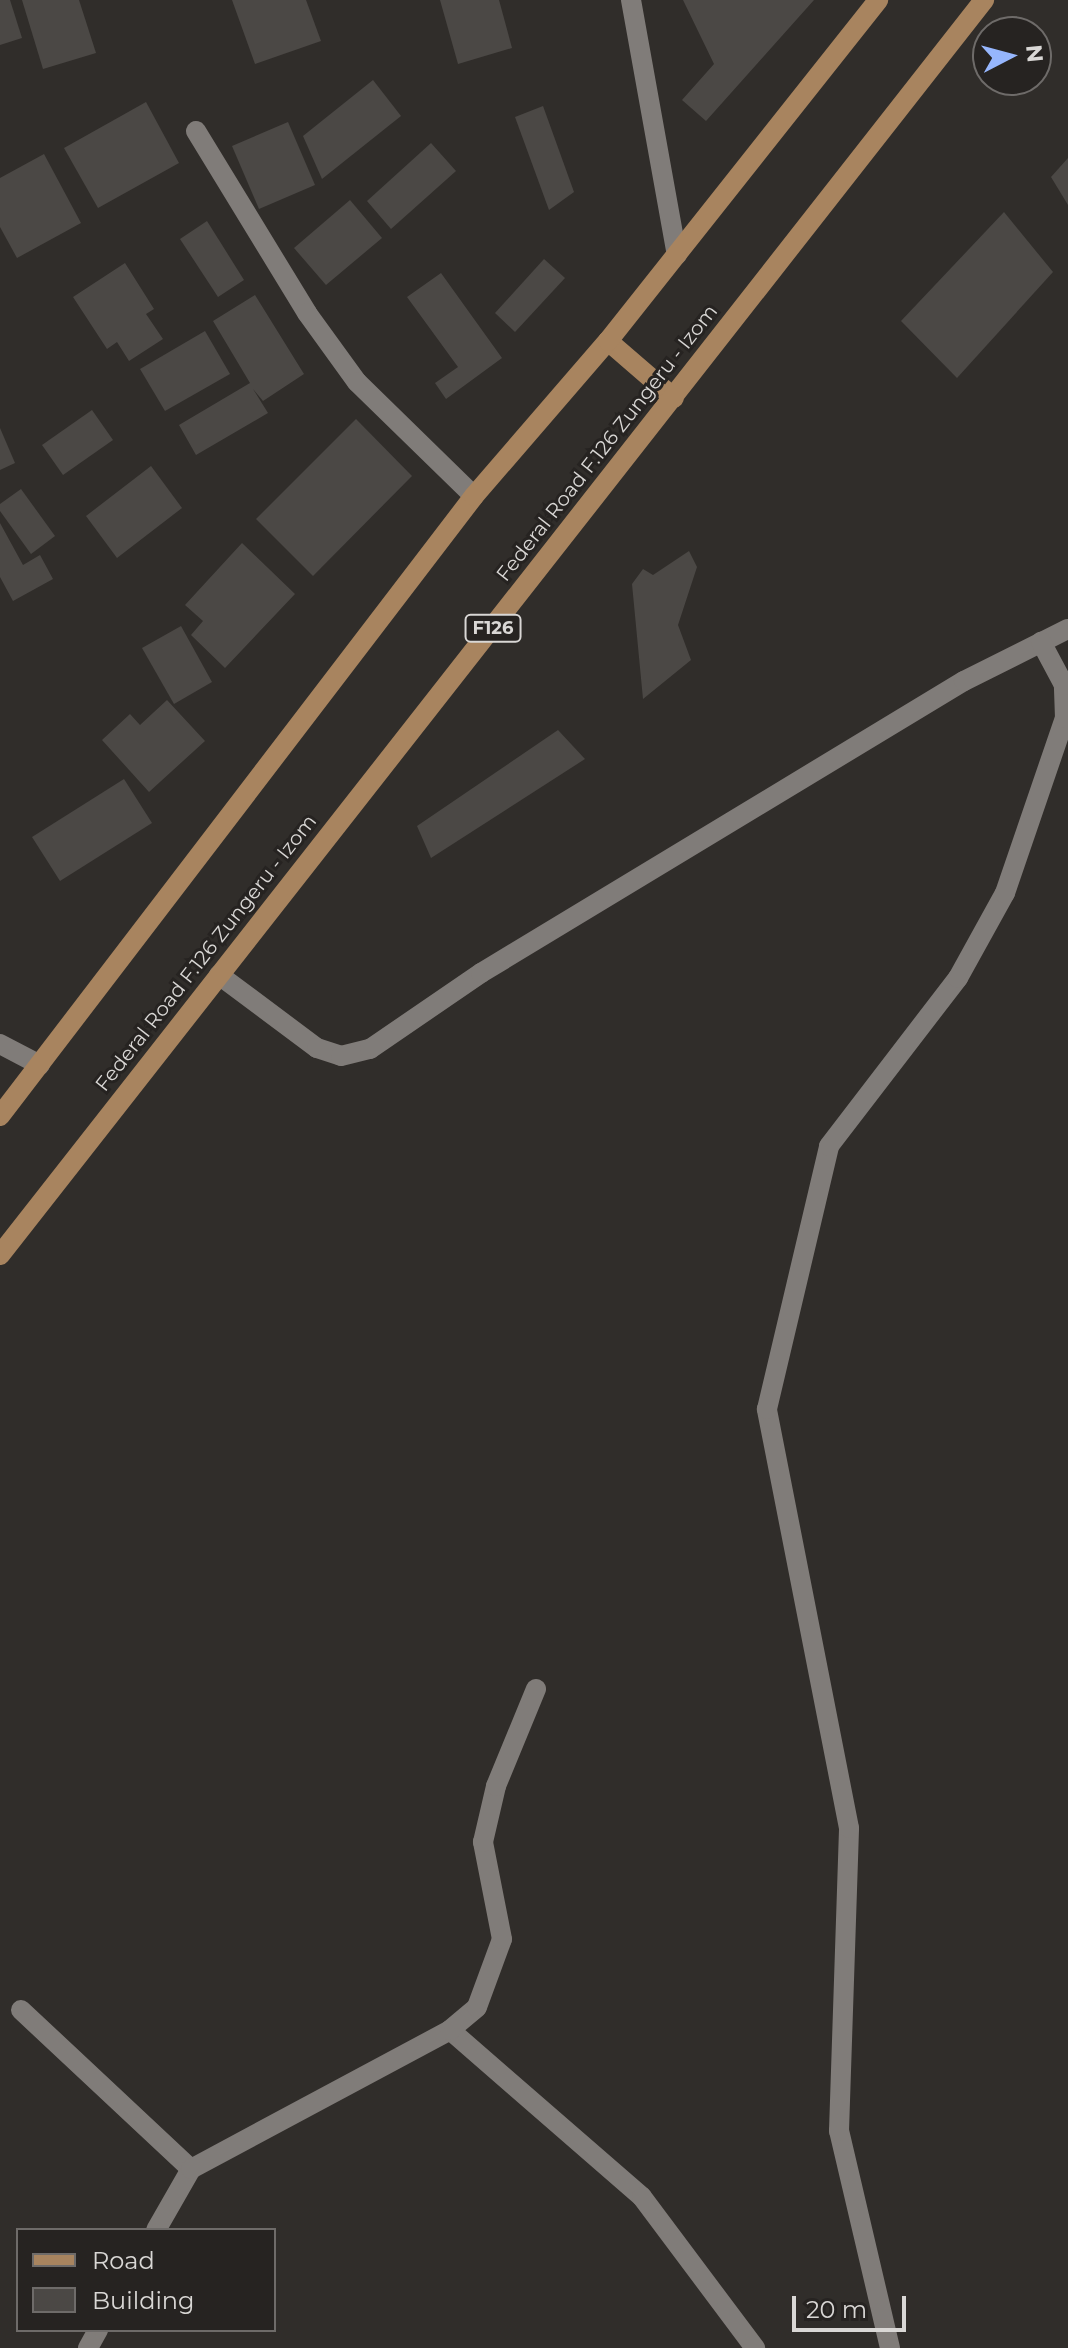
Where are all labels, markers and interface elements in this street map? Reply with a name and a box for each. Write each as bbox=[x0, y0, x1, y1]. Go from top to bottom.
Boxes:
north arrow bbox=[972, 16, 1052, 96]
text: N bbox=[1020, 43, 1049, 64]
street label: Federal Road F.126 Zungeru - Izom bbox=[491, 300, 723, 586]
road number: F126 bbox=[463, 614, 523, 642]
street label: Federal Road F.126 Zungeru - Izom bbox=[90, 810, 322, 1096]
legend bbox=[16, 2228, 276, 2332]
text: Road bbox=[92, 2246, 155, 2275]
scale bar bbox=[796, 2280, 910, 2330]
text: Building bbox=[92, 2286, 195, 2315]
text: 20 m bbox=[806, 2295, 867, 2324]

